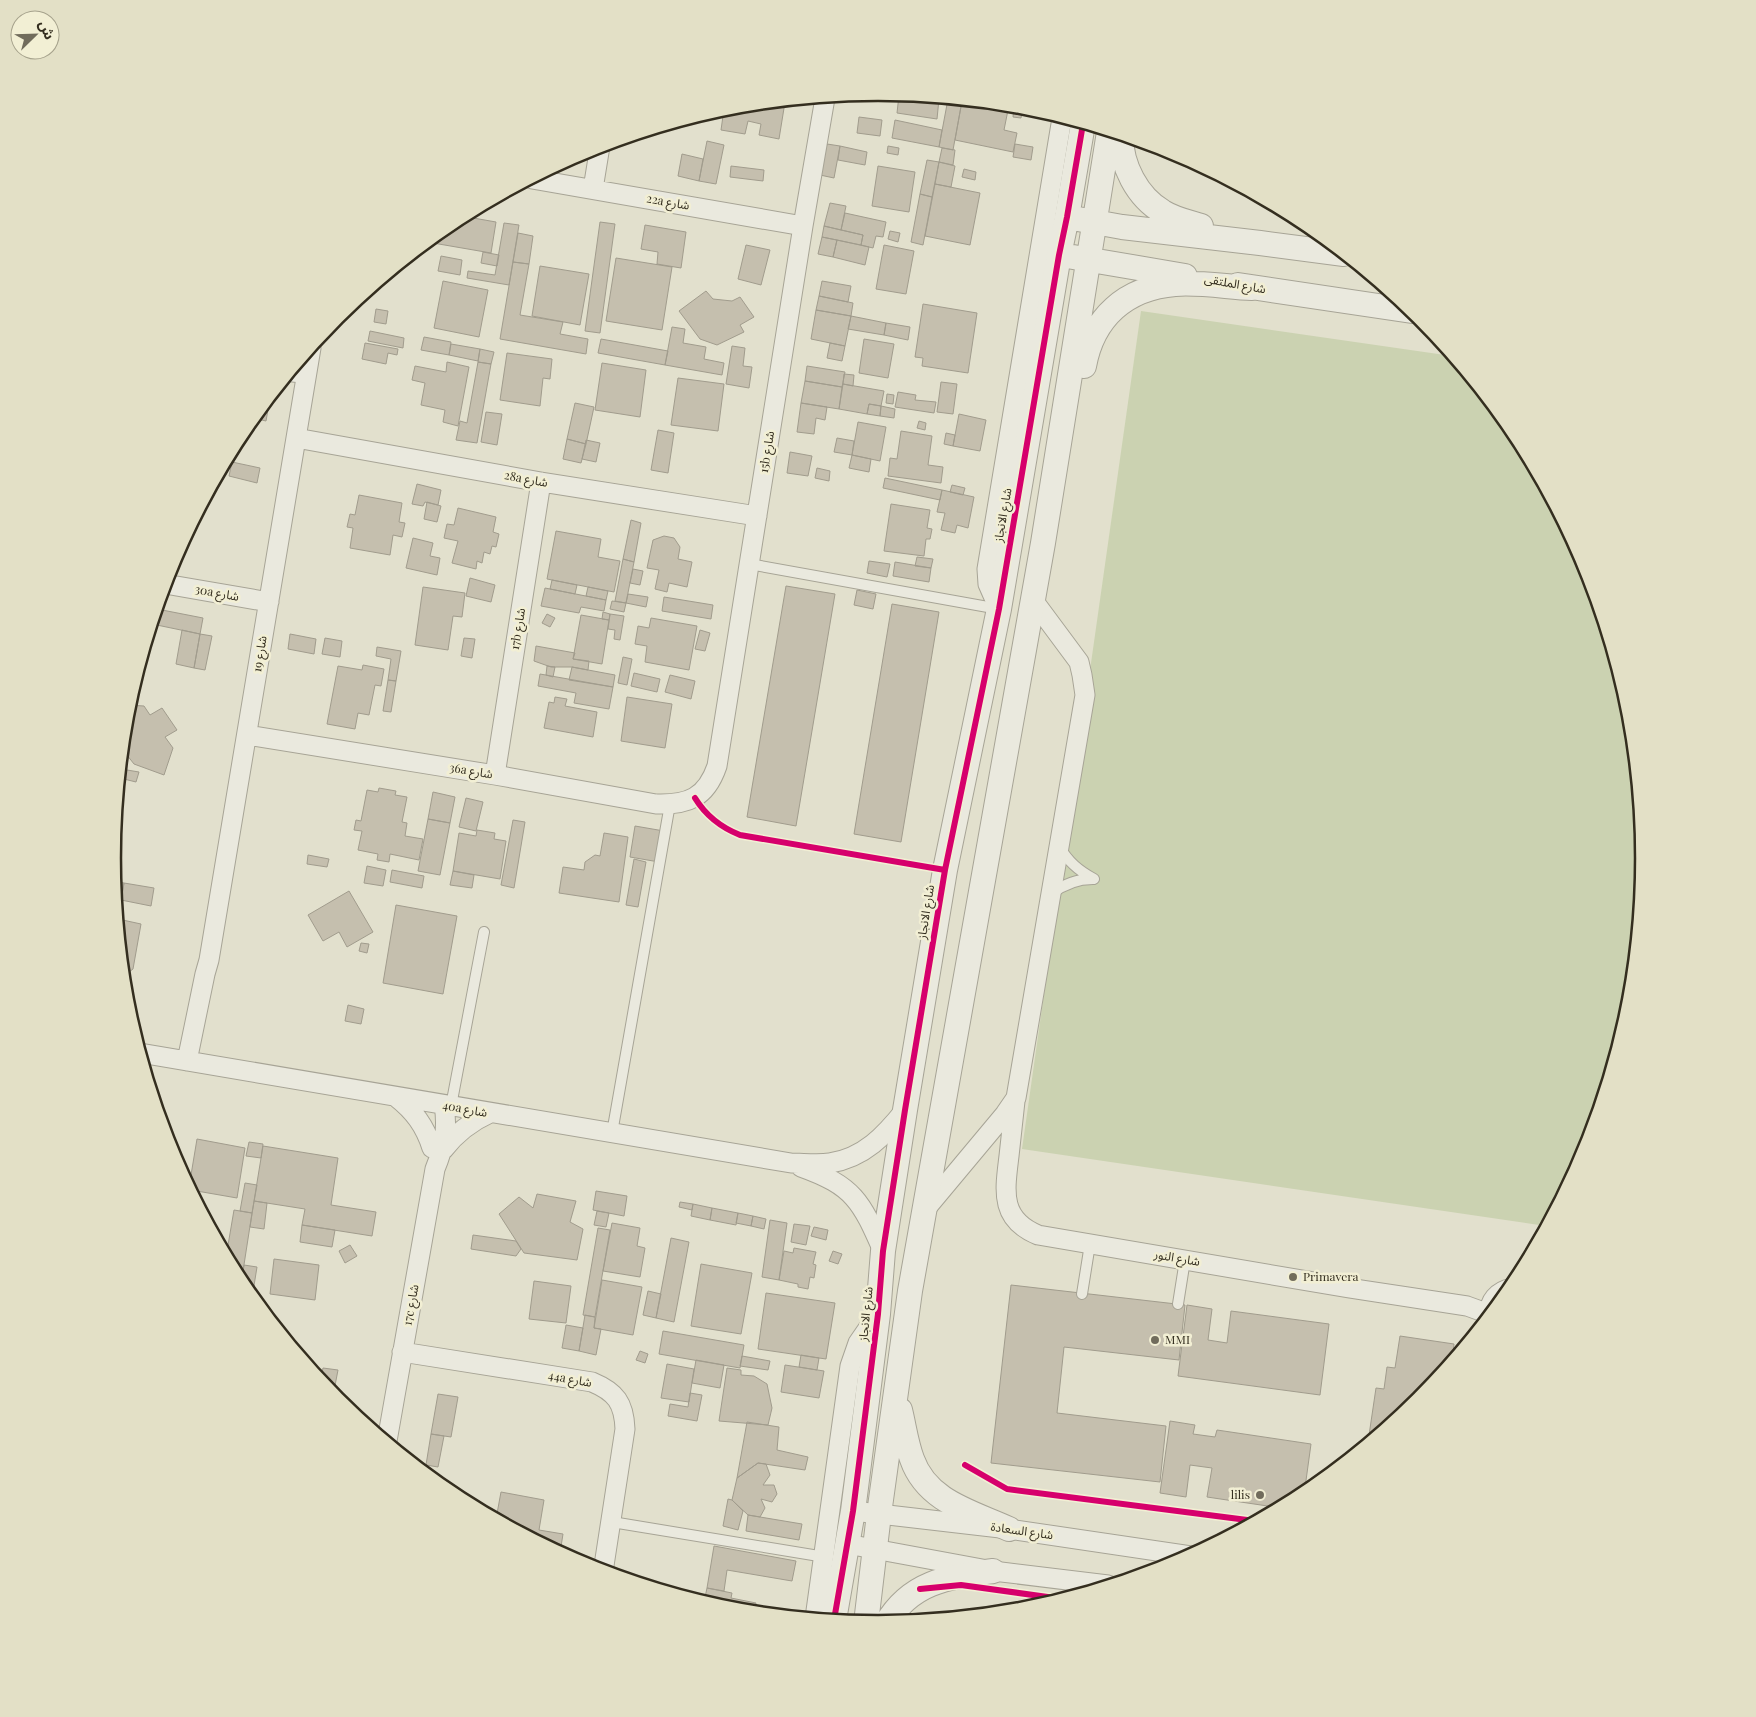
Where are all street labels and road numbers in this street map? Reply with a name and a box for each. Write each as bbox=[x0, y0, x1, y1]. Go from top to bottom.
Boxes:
street label: 22a شارع bbox=[645, 189, 691, 215]
street label: شارع الملتقى bbox=[1203, 270, 1267, 298]
street label: 15b شارع bbox=[755, 430, 779, 474]
street label: 28a شارع bbox=[503, 466, 549, 492]
street label: شارع الانجاز bbox=[989, 486, 1017, 545]
street label: 30a شارع bbox=[193, 580, 241, 606]
street label: 17b شارع bbox=[506, 607, 530, 651]
street label: شارع 19 bbox=[248, 634, 272, 674]
street label: 36a شارع bbox=[448, 759, 494, 783]
street label: شارع الانجاز bbox=[913, 883, 939, 942]
street label: 40a شارع bbox=[441, 1096, 489, 1122]
street label: شارع النور bbox=[1152, 1245, 1201, 1271]
street label: 17c شارع bbox=[399, 1283, 423, 1327]
street label: شارع الانجاز bbox=[854, 1286, 878, 1343]
street label: 44a شارع bbox=[547, 1366, 593, 1392]
street label: شارع السعادة bbox=[990, 1518, 1054, 1544]

